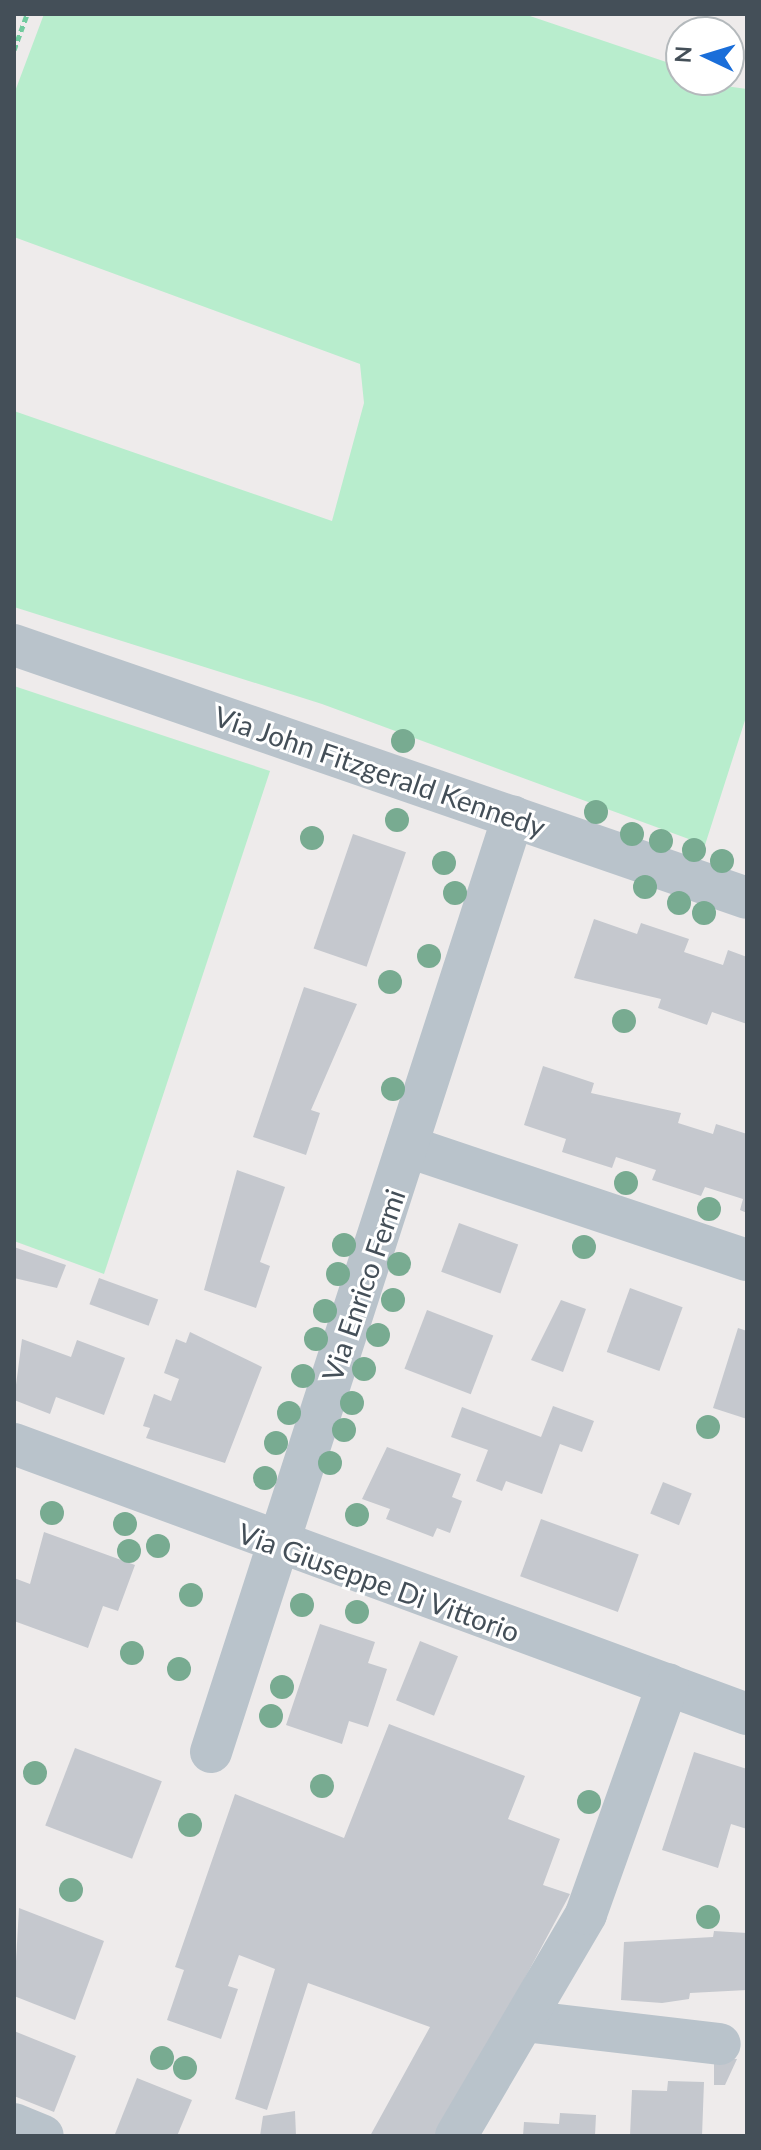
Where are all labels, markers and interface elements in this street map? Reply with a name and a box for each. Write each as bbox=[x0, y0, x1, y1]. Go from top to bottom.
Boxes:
north arrow bbox=[665, 16, 745, 96]
text: N bbox=[668, 45, 697, 64]
street label: Via John Fitzgerald Kennedy bbox=[210, 698, 550, 844]
street label: Via Enrico Fermi bbox=[314, 1185, 412, 1385]
street label: Via Giuseppe Di Vittorio bbox=[233, 1515, 525, 1649]

